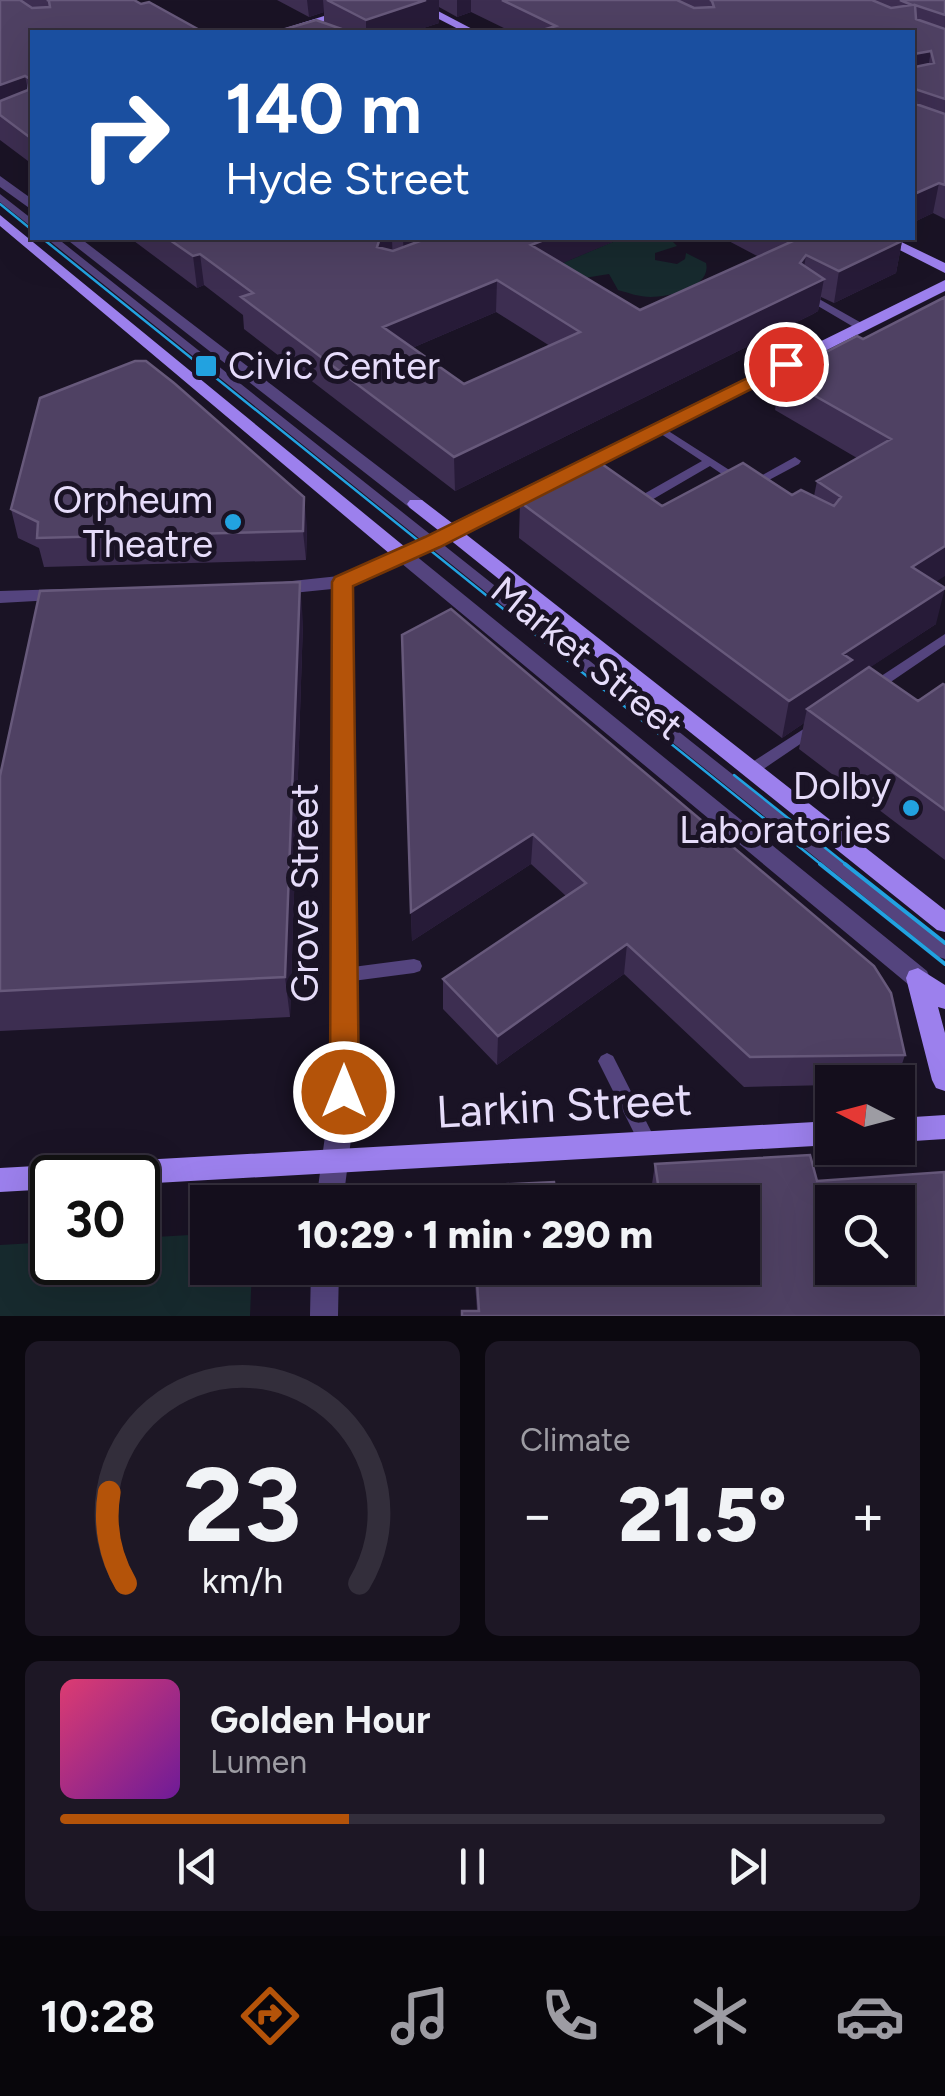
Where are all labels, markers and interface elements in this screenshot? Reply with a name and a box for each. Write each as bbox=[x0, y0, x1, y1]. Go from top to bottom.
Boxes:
text: 140 m bbox=[225, 66, 422, 151]
icon: right bbox=[60, 70, 190, 200]
text: Hyde Street bbox=[225, 151, 470, 205]
pin bbox=[744, 322, 829, 407]
icon: arrive bbox=[759, 337, 814, 392]
place label: Civic Center bbox=[228, 343, 440, 389]
marker: Civic Center bbox=[193, 353, 219, 379]
place label: Orpheum Theatre bbox=[53, 477, 213, 567]
marker: Orpheum Theatre bbox=[222, 511, 244, 533]
street label: Market Street bbox=[482, 567, 692, 749]
place label: Dolby Laboratories bbox=[679, 763, 891, 853]
street label: Grove Street bbox=[282, 783, 328, 1003]
marker: Dolby Laboratories bbox=[900, 797, 922, 819]
position arrow bbox=[292, 1040, 396, 1144]
north arrow bbox=[815, 1065, 915, 1165]
map controls bbox=[815, 1065, 915, 1285]
street label: Larkin Street bbox=[435, 1071, 693, 1139]
speed limit sign: 30 bbox=[30, 1155, 160, 1285]
button: search bbox=[815, 1185, 915, 1285]
text: 10:29 · 1 min · 290 m bbox=[297, 1212, 653, 1258]
text: Climate bbox=[520, 1421, 631, 1459]
text: 23 bbox=[183, 1442, 302, 1567]
text: 21.5° bbox=[618, 1470, 787, 1560]
text: − bbox=[520, 1482, 554, 1548]
text: + bbox=[851, 1482, 885, 1548]
text: km/h bbox=[202, 1559, 283, 1602]
text: Golden Hour bbox=[210, 1697, 431, 1743]
text: Lumen bbox=[210, 1743, 307, 1781]
icon: previous bbox=[170, 1839, 225, 1894]
icon: pause bbox=[445, 1839, 500, 1894]
icon: next bbox=[720, 1839, 775, 1894]
icon: directions bbox=[235, 1981, 305, 2051]
icon: music bbox=[385, 1981, 455, 2051]
icon: phone bbox=[535, 1981, 605, 2051]
icon: climate bbox=[685, 1981, 755, 2051]
icon: car bbox=[835, 1981, 905, 2051]
text: 10:28 bbox=[40, 1989, 155, 2043]

